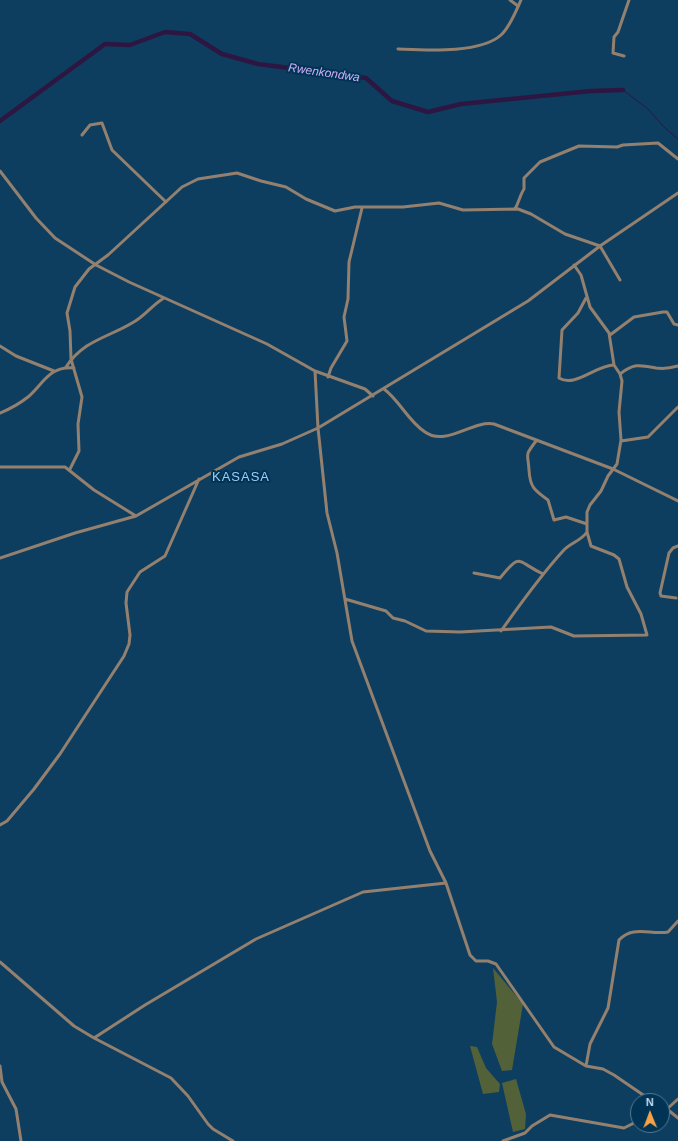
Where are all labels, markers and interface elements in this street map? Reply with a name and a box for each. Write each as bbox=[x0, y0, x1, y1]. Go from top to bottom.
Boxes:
water label: Rwenkondwa bbox=[287, 61, 361, 85]
district label: KASASA bbox=[212, 469, 270, 485]
north arrow bbox=[630, 1093, 670, 1133]
text: N bbox=[646, 1096, 654, 1108]

